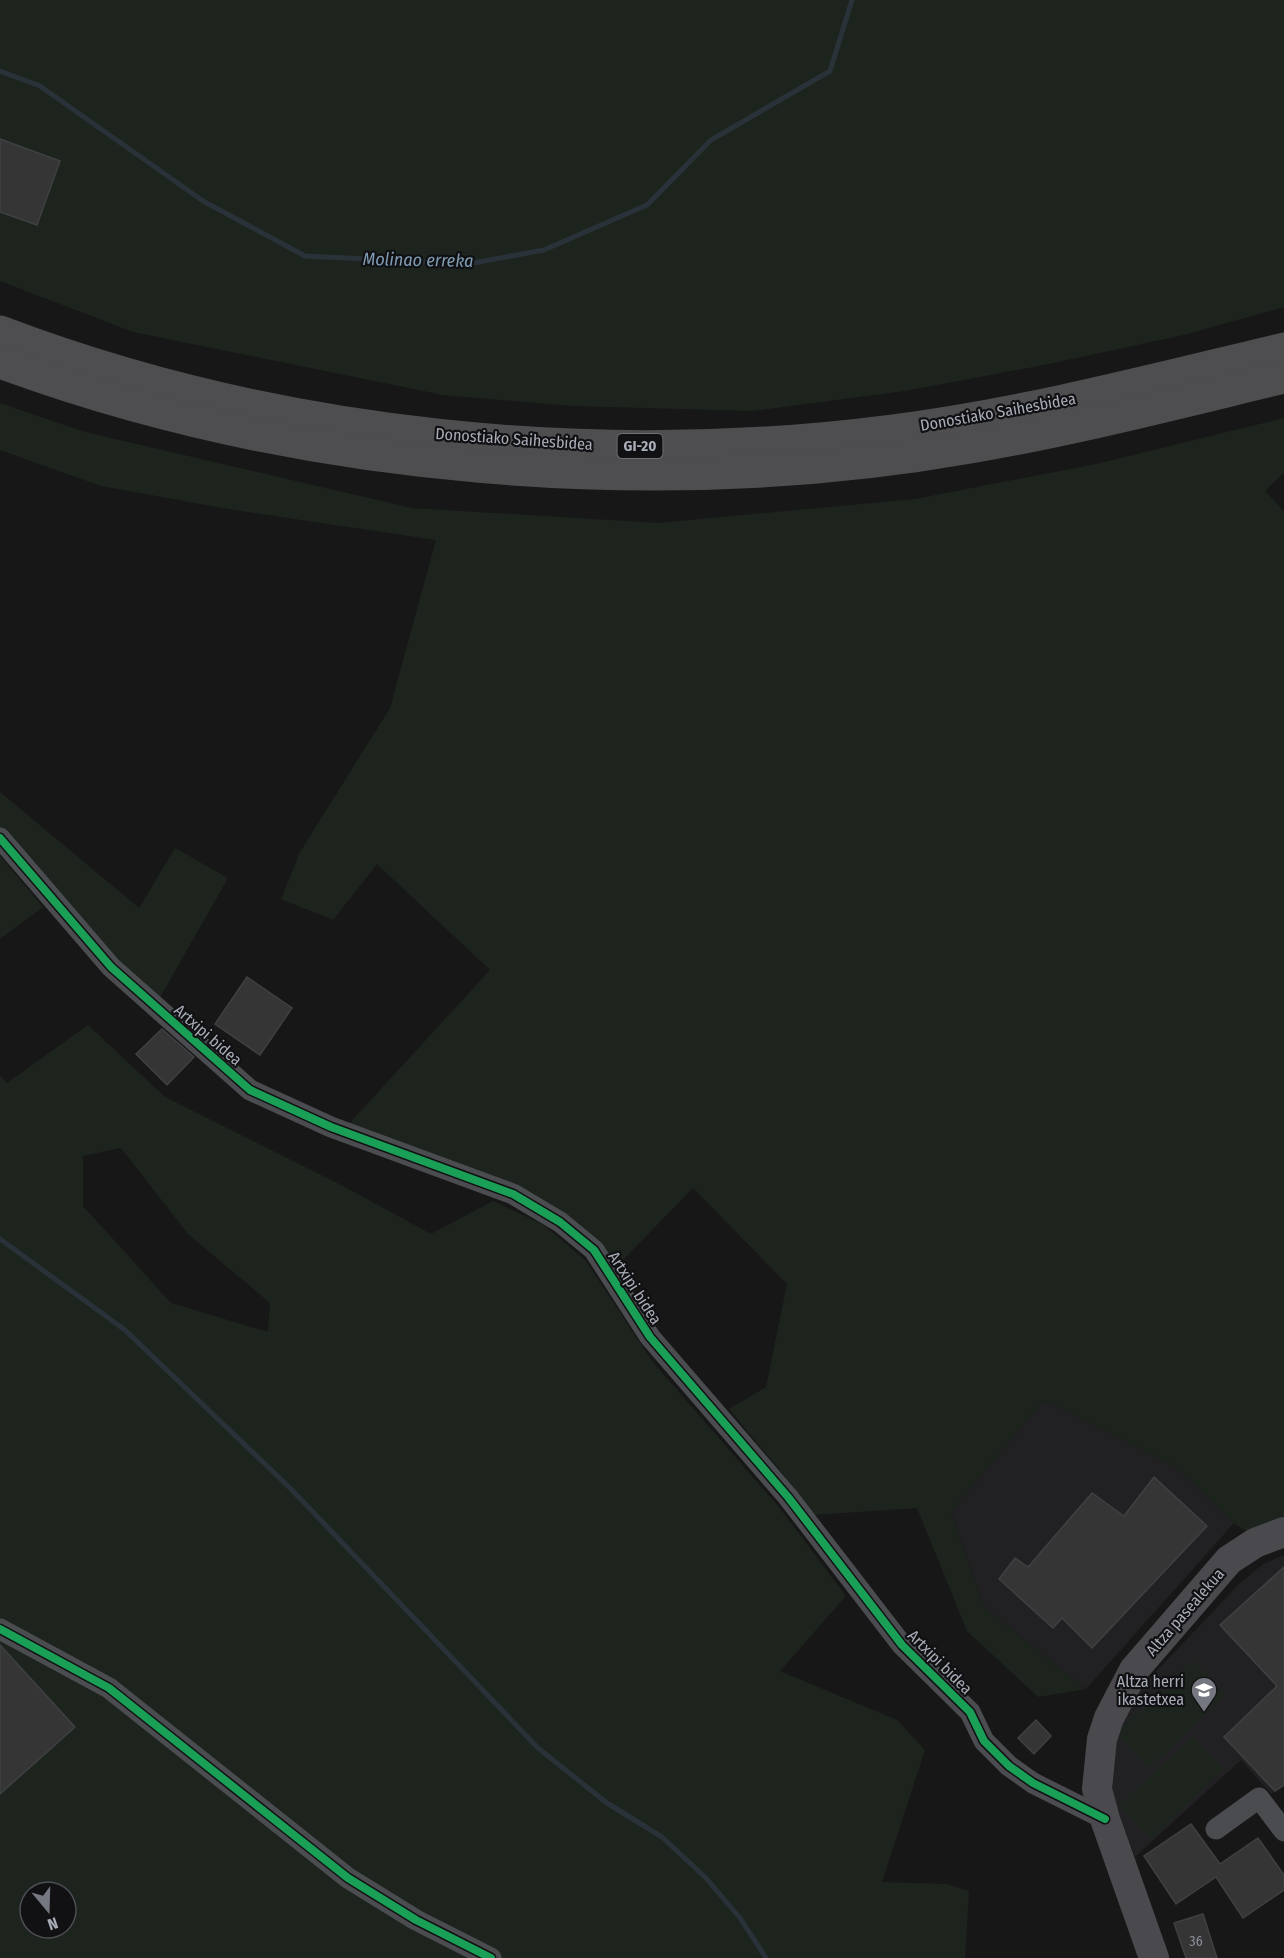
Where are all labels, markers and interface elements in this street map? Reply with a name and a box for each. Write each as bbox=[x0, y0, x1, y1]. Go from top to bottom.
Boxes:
water label: Molinao erreka bbox=[362, 248, 474, 272]
street label: Donostiako Saihesbidea bbox=[919, 389, 1077, 435]
street label: Donostiako Saihesbidea bbox=[435, 424, 593, 454]
road number: GI-20 bbox=[618, 434, 662, 458]
street label: Artxipi bidea bbox=[170, 1001, 246, 1070]
street label: Artxipi bidea bbox=[604, 1248, 666, 1328]
street label: Altza pasealekua bbox=[1142, 1564, 1228, 1660]
street label: Artxipi bidea bbox=[904, 1626, 976, 1698]
place label: Altza herri ikastetxea bbox=[1117, 1672, 1184, 1709]
school or university icon: Altza herri ikastetxea bbox=[1189, 1675, 1219, 1713]
north arrow bbox=[18, 1880, 78, 1940]
text: N bbox=[45, 1913, 60, 1934]
house number: 36 bbox=[1189, 1933, 1203, 1950]

